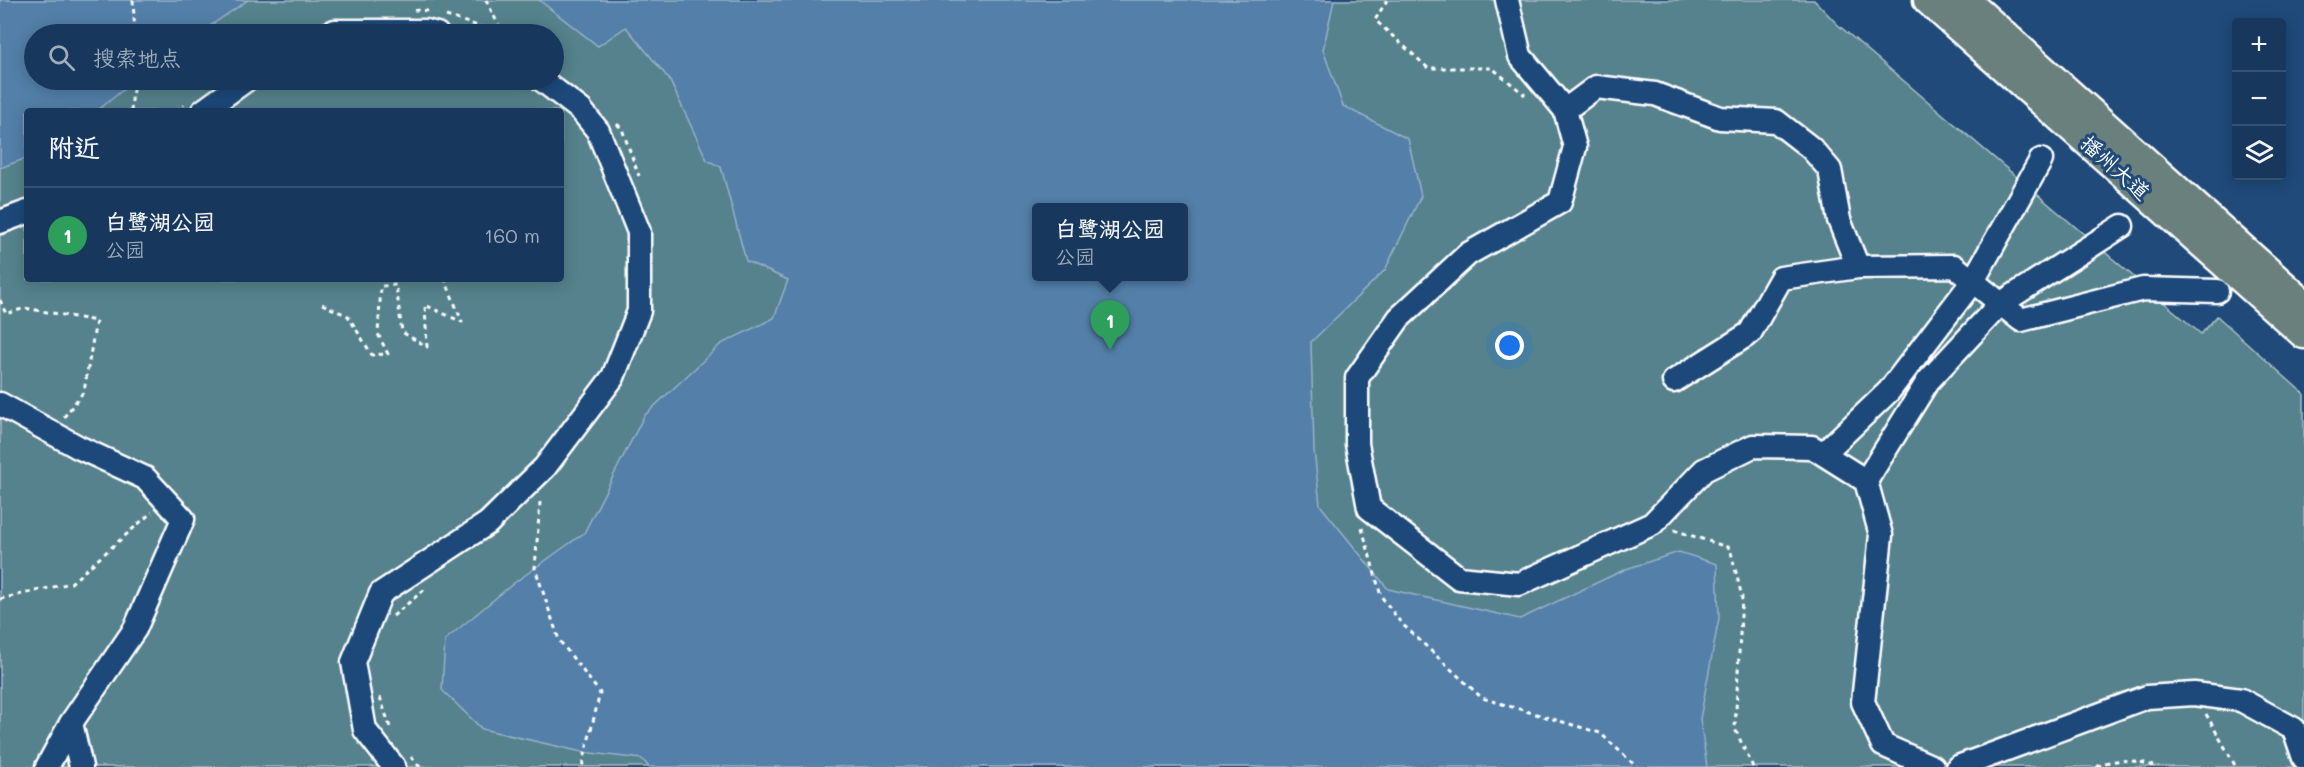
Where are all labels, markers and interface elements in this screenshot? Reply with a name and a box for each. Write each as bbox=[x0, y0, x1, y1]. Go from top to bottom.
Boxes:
map controls bbox=[2232, 18, 2286, 180]
button: + bbox=[2232, 18, 2286, 72]
search box bbox=[24, 24, 564, 90]
icon: search bbox=[45, 41, 78, 74]
text: 搜索地点 bbox=[93, 43, 181, 72]
button: − bbox=[2232, 72, 2286, 126]
button: layers bbox=[2232, 126, 2286, 180]
street label: 播州大道 bbox=[2076, 129, 2156, 205]
text: 附近 bbox=[48, 130, 100, 164]
popup bbox=[1032, 203, 1188, 281]
text: 白鹭湖公园 bbox=[105, 207, 215, 236]
text: 白鹭湖公园 bbox=[1055, 214, 1165, 243]
text: 1 bbox=[63, 222, 72, 248]
text: 160 m bbox=[484, 222, 540, 248]
text: 公园 bbox=[105, 236, 145, 262]
text: 公园 bbox=[1055, 243, 1095, 269]
pin: 1 bbox=[1090, 300, 1130, 350]
your location bbox=[1495, 331, 1524, 360]

